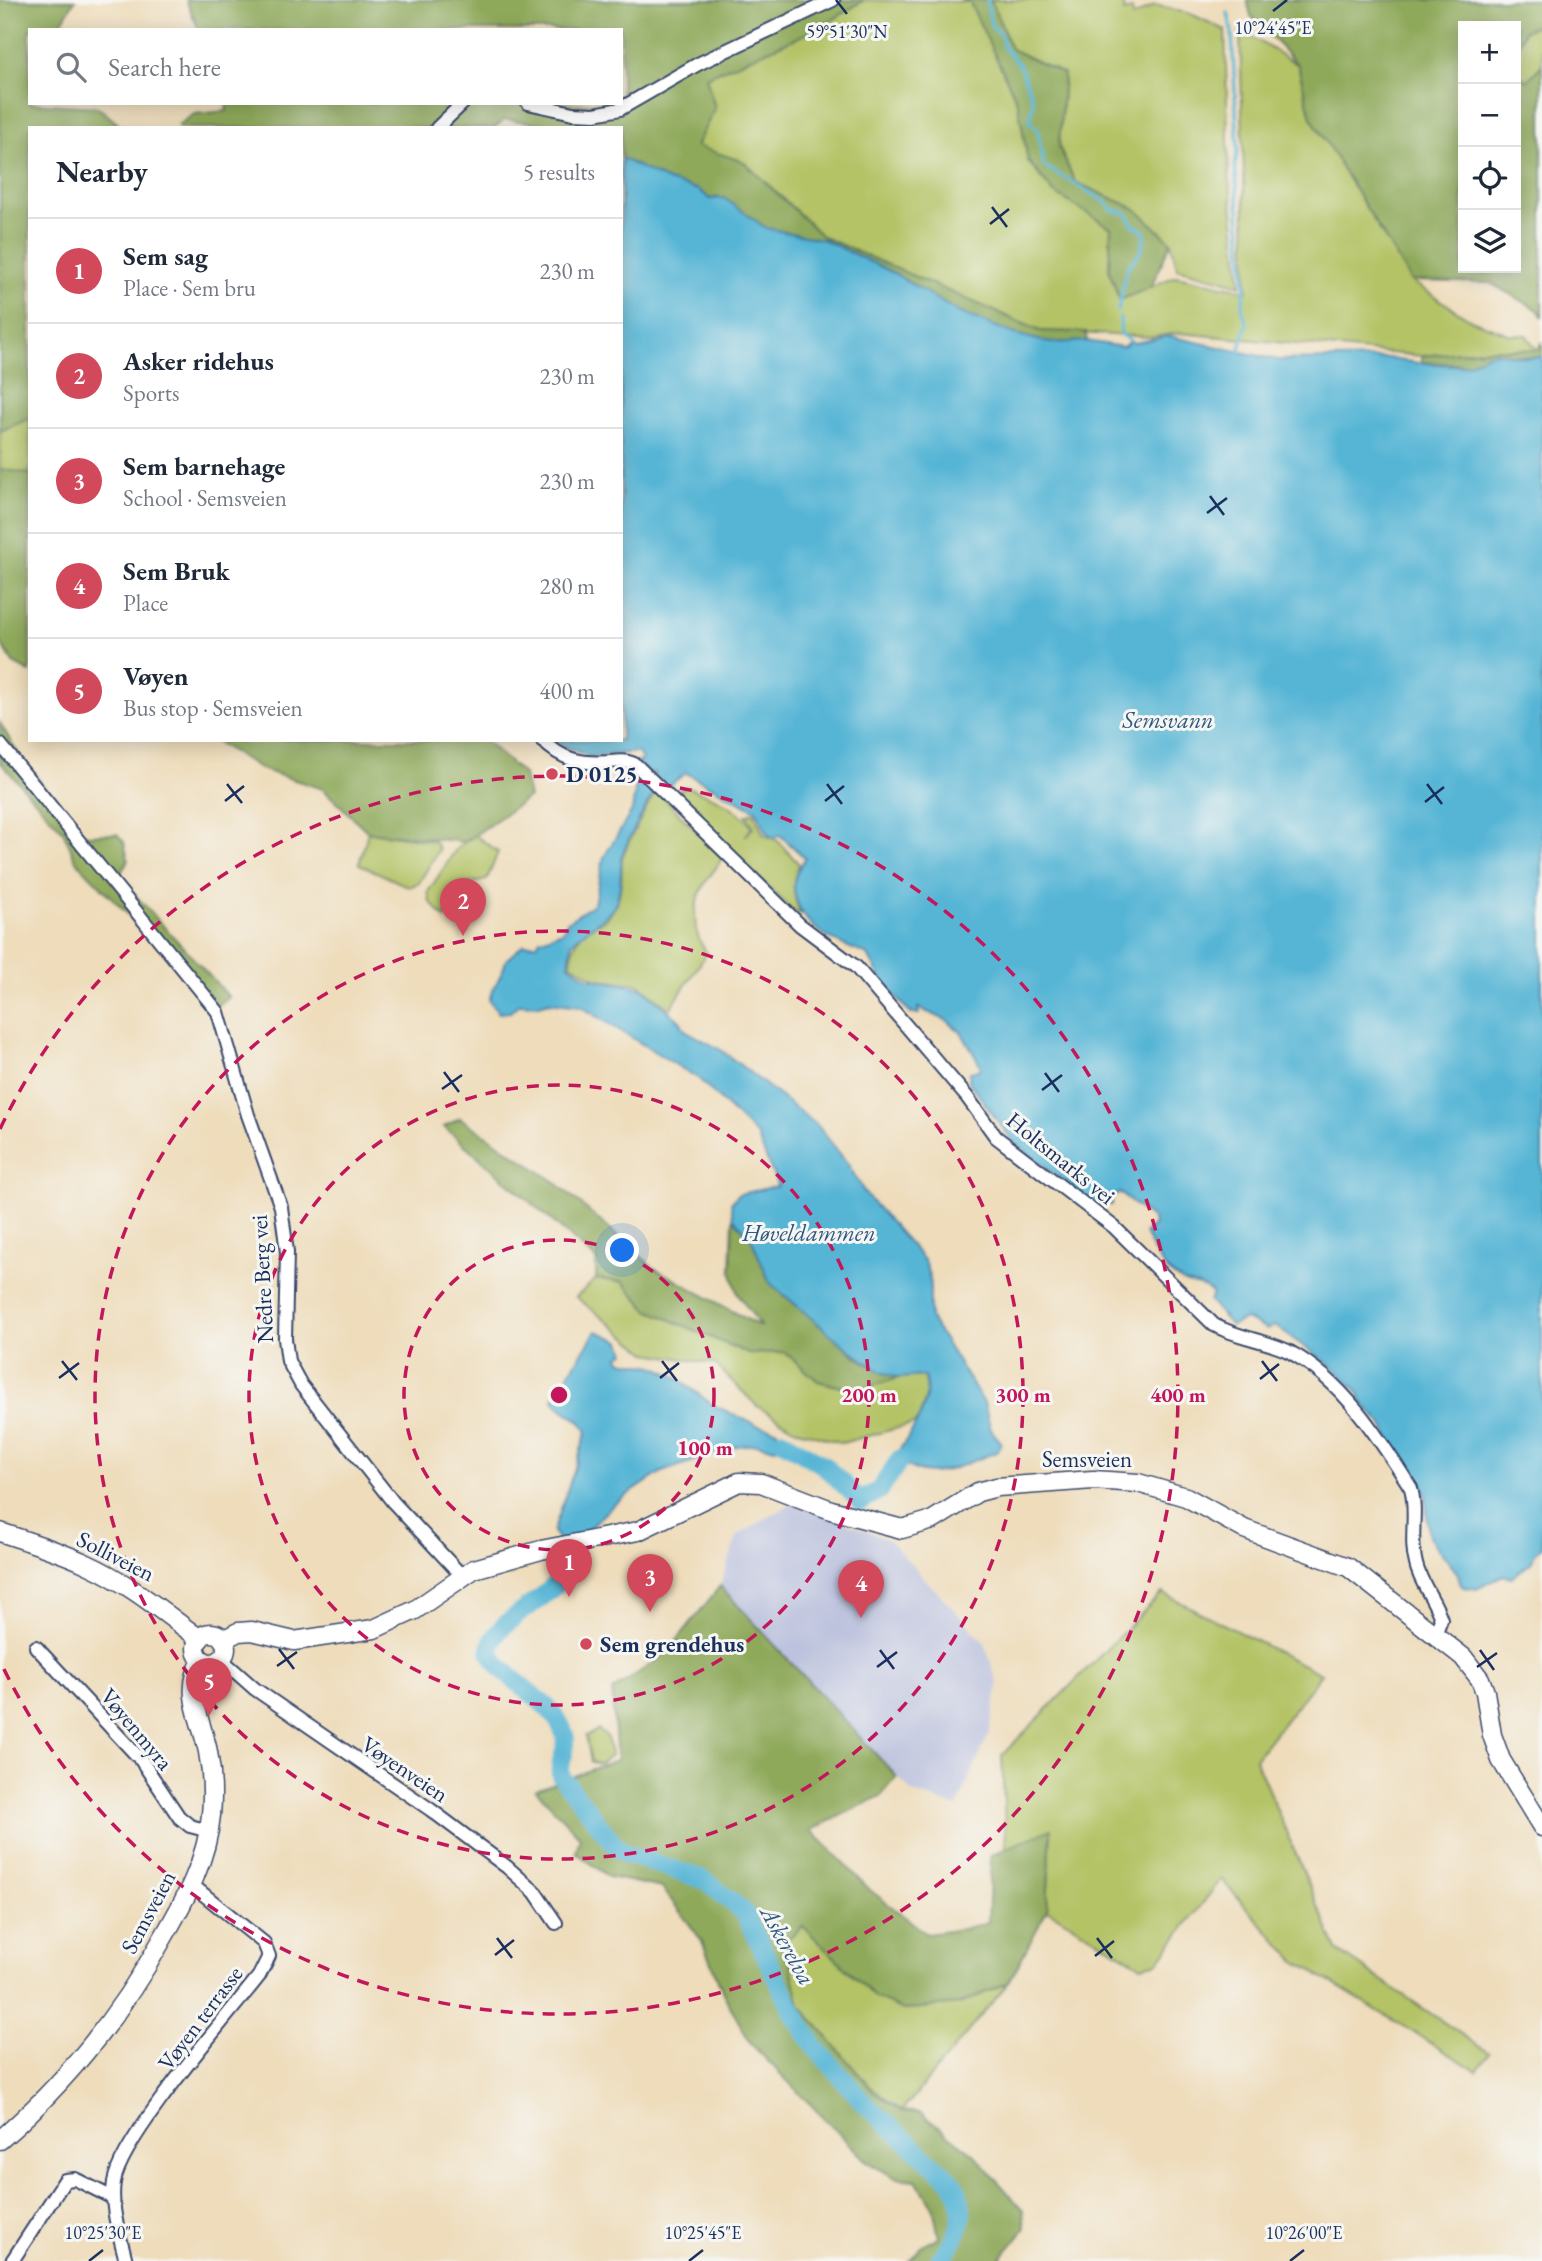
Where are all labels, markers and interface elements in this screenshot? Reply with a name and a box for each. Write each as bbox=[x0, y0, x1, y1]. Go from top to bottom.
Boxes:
text: 10°24'45"E bbox=[1235, 16, 1311, 39]
text: 59°51'30"N bbox=[807, 20, 888, 43]
map controls bbox=[1458, 21, 1521, 273]
button: + bbox=[1458, 21, 1521, 84]
search box bbox=[28, 28, 623, 105]
icon: search bbox=[52, 48, 90, 86]
text: Search here bbox=[108, 50, 221, 84]
button: − bbox=[1458, 84, 1521, 147]
button: locate bbox=[1458, 147, 1521, 210]
text: Nearby bbox=[56, 152, 148, 191]
text: 5 results bbox=[523, 157, 595, 187]
button: layers bbox=[1458, 210, 1521, 273]
text: Sem sag bbox=[123, 239, 208, 273]
text: 1 bbox=[73, 256, 85, 286]
text: 230 m bbox=[539, 256, 595, 286]
text: Place · Sem bru bbox=[123, 273, 256, 303]
text: Asker ridehus bbox=[123, 344, 274, 378]
text: 2 bbox=[73, 361, 85, 391]
text: 230 m bbox=[539, 361, 595, 391]
text: Sports bbox=[123, 378, 179, 408]
text: Sem barnehage bbox=[123, 449, 285, 483]
text: 3 bbox=[73, 466, 85, 496]
text: 230 m bbox=[539, 466, 595, 496]
text: School · Semsveien bbox=[123, 483, 287, 513]
text: Sem Bruk bbox=[123, 554, 230, 588]
text: 4 bbox=[73, 571, 85, 601]
text: 280 m bbox=[539, 571, 595, 601]
text: Place bbox=[123, 588, 168, 618]
text: Vøyen bbox=[123, 659, 189, 693]
text: 5 bbox=[73, 676, 85, 706]
text: 400 m bbox=[539, 676, 595, 706]
text: Bus stop · Semsveien bbox=[123, 693, 303, 723]
water label: Semsvann bbox=[1122, 704, 1213, 735]
place label: D 0125 bbox=[566, 759, 638, 789]
marker: D 0125 bbox=[544, 766, 560, 782]
pin: 2 bbox=[440, 878, 486, 936]
street label: Holtsmarks vei bbox=[1000, 1105, 1122, 1211]
street label: Nedre Berg vei bbox=[244, 1214, 280, 1344]
water label: Høveldammen bbox=[741, 1217, 876, 1248]
your location bbox=[605, 1233, 639, 1267]
text: 200 m bbox=[841, 1381, 897, 1408]
text: 300 m bbox=[995, 1381, 1051, 1408]
text: 400 m bbox=[1150, 1381, 1206, 1408]
centre of rings bbox=[547, 1383, 571, 1407]
text: 100 m bbox=[677, 1434, 733, 1461]
street label: Semsveien bbox=[1042, 1444, 1132, 1474]
street label: Solliveien bbox=[72, 1524, 160, 1588]
pin: 1 bbox=[546, 1539, 592, 1597]
pin: 3 bbox=[627, 1554, 673, 1612]
pin: 4 bbox=[838, 1560, 884, 1618]
place label: Sem grendehus bbox=[600, 1629, 744, 1659]
marker: Sem grendehus bbox=[578, 1636, 594, 1652]
pin: 5 bbox=[186, 1658, 232, 1716]
street label: Vøyenmyra bbox=[94, 1682, 181, 1777]
street label: Vøyenveien bbox=[356, 1729, 454, 1809]
street label: Semsveien bbox=[114, 1865, 182, 1959]
water label: Askerelva bbox=[753, 1898, 822, 1990]
street label: Vøyen terrasse bbox=[151, 1960, 249, 2076]
text: 10°25'30"E bbox=[65, 2221, 141, 2244]
text: 10°25'45"E bbox=[665, 2221, 741, 2244]
text: 10°26'00"E bbox=[1266, 2221, 1342, 2244]

